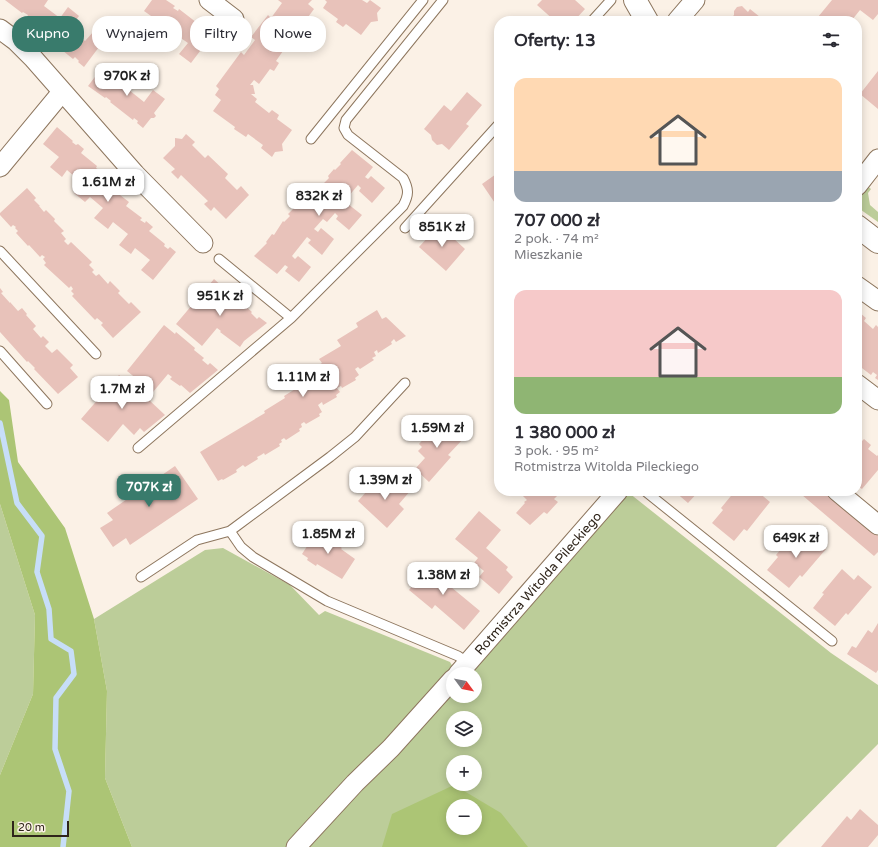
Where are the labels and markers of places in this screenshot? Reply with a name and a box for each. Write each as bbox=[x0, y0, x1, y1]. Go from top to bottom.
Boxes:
pin: 970K zł bbox=[90, 63, 164, 97]
pin: 1.61M zł bbox=[67, 169, 149, 203]
pin: 832K zł bbox=[282, 183, 356, 217]
pin: 851K zł bbox=[405, 214, 479, 248]
pin: 951K zł bbox=[183, 283, 257, 317]
pin: 1.11M zł bbox=[262, 364, 344, 398]
pin: 1.7M zł bbox=[85, 376, 159, 410]
pin: 1.59M zł bbox=[396, 415, 478, 449]
pin: 1.39M zł bbox=[344, 467, 426, 501]
pin: 707K zł bbox=[112, 474, 186, 508]
pin: 1.85M zł bbox=[287, 521, 369, 555]
pin: 649K zł bbox=[759, 525, 833, 559]
pin: 1.38M zł bbox=[402, 562, 484, 596]

